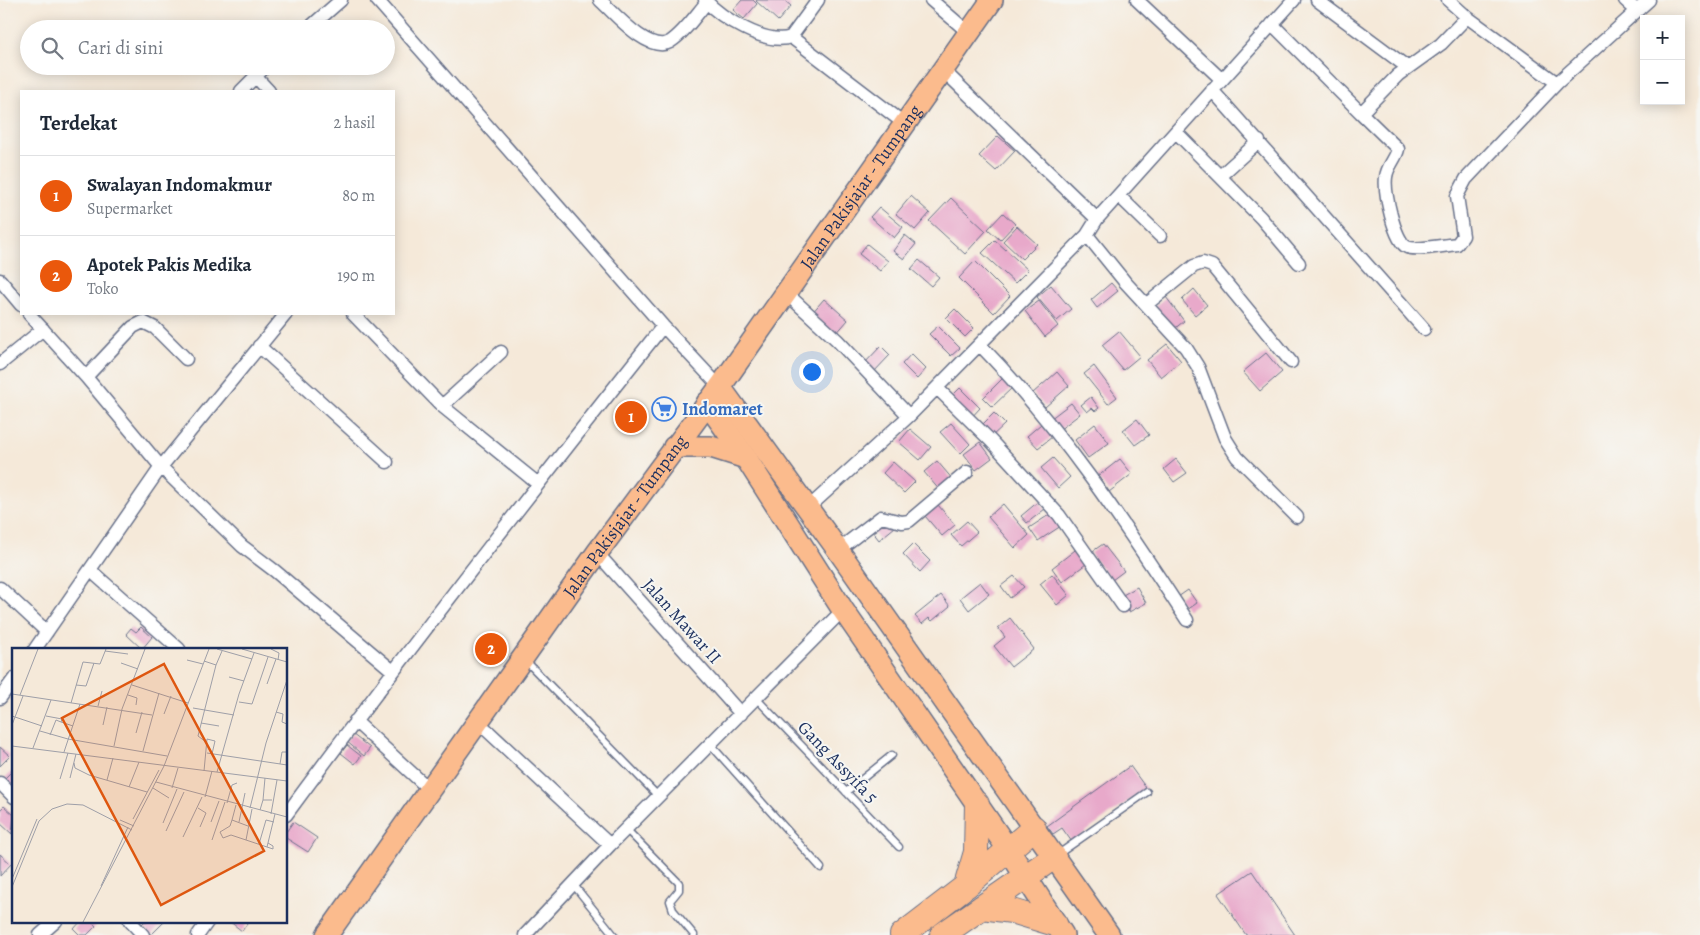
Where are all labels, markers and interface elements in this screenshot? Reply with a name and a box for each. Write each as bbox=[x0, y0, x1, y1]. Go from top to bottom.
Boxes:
map controls bbox=[1640, 15, 1685, 105]
button: + bbox=[1640, 15, 1685, 60]
search box bbox=[20, 20, 395, 75]
icon: search bbox=[38, 34, 66, 62]
text: Cari di sini bbox=[78, 35, 163, 61]
button: − bbox=[1640, 60, 1685, 105]
street label: Jalan Pakisjajar - Tumpang bbox=[794, 100, 927, 274]
text: Terdekat bbox=[40, 109, 118, 137]
text: 2 hasil bbox=[333, 112, 375, 134]
text: Swalayan Indomakmur bbox=[87, 172, 272, 198]
text: 1 bbox=[53, 185, 59, 207]
text: 80 m bbox=[342, 185, 375, 207]
text: Supermarket bbox=[87, 198, 173, 220]
text: Apotek Pakis Medika bbox=[87, 252, 252, 278]
text: 2 bbox=[52, 265, 60, 287]
text: 190 m bbox=[337, 265, 375, 287]
text: Toko bbox=[87, 278, 118, 300]
your location bbox=[799, 359, 825, 385]
supermarket icon: Indomaret bbox=[651, 396, 677, 422]
place label: Indomaret bbox=[682, 397, 763, 421]
pin: 1 bbox=[615, 398, 647, 436]
street label: Jalan Pakisjajar - Tumpang bbox=[557, 430, 693, 602]
street label: Jalan Mawar II bbox=[637, 573, 727, 669]
pin: 2 bbox=[475, 630, 507, 668]
inset map bbox=[12, 648, 288, 922]
street label: Gang Assyifa 5 bbox=[792, 715, 884, 809]

